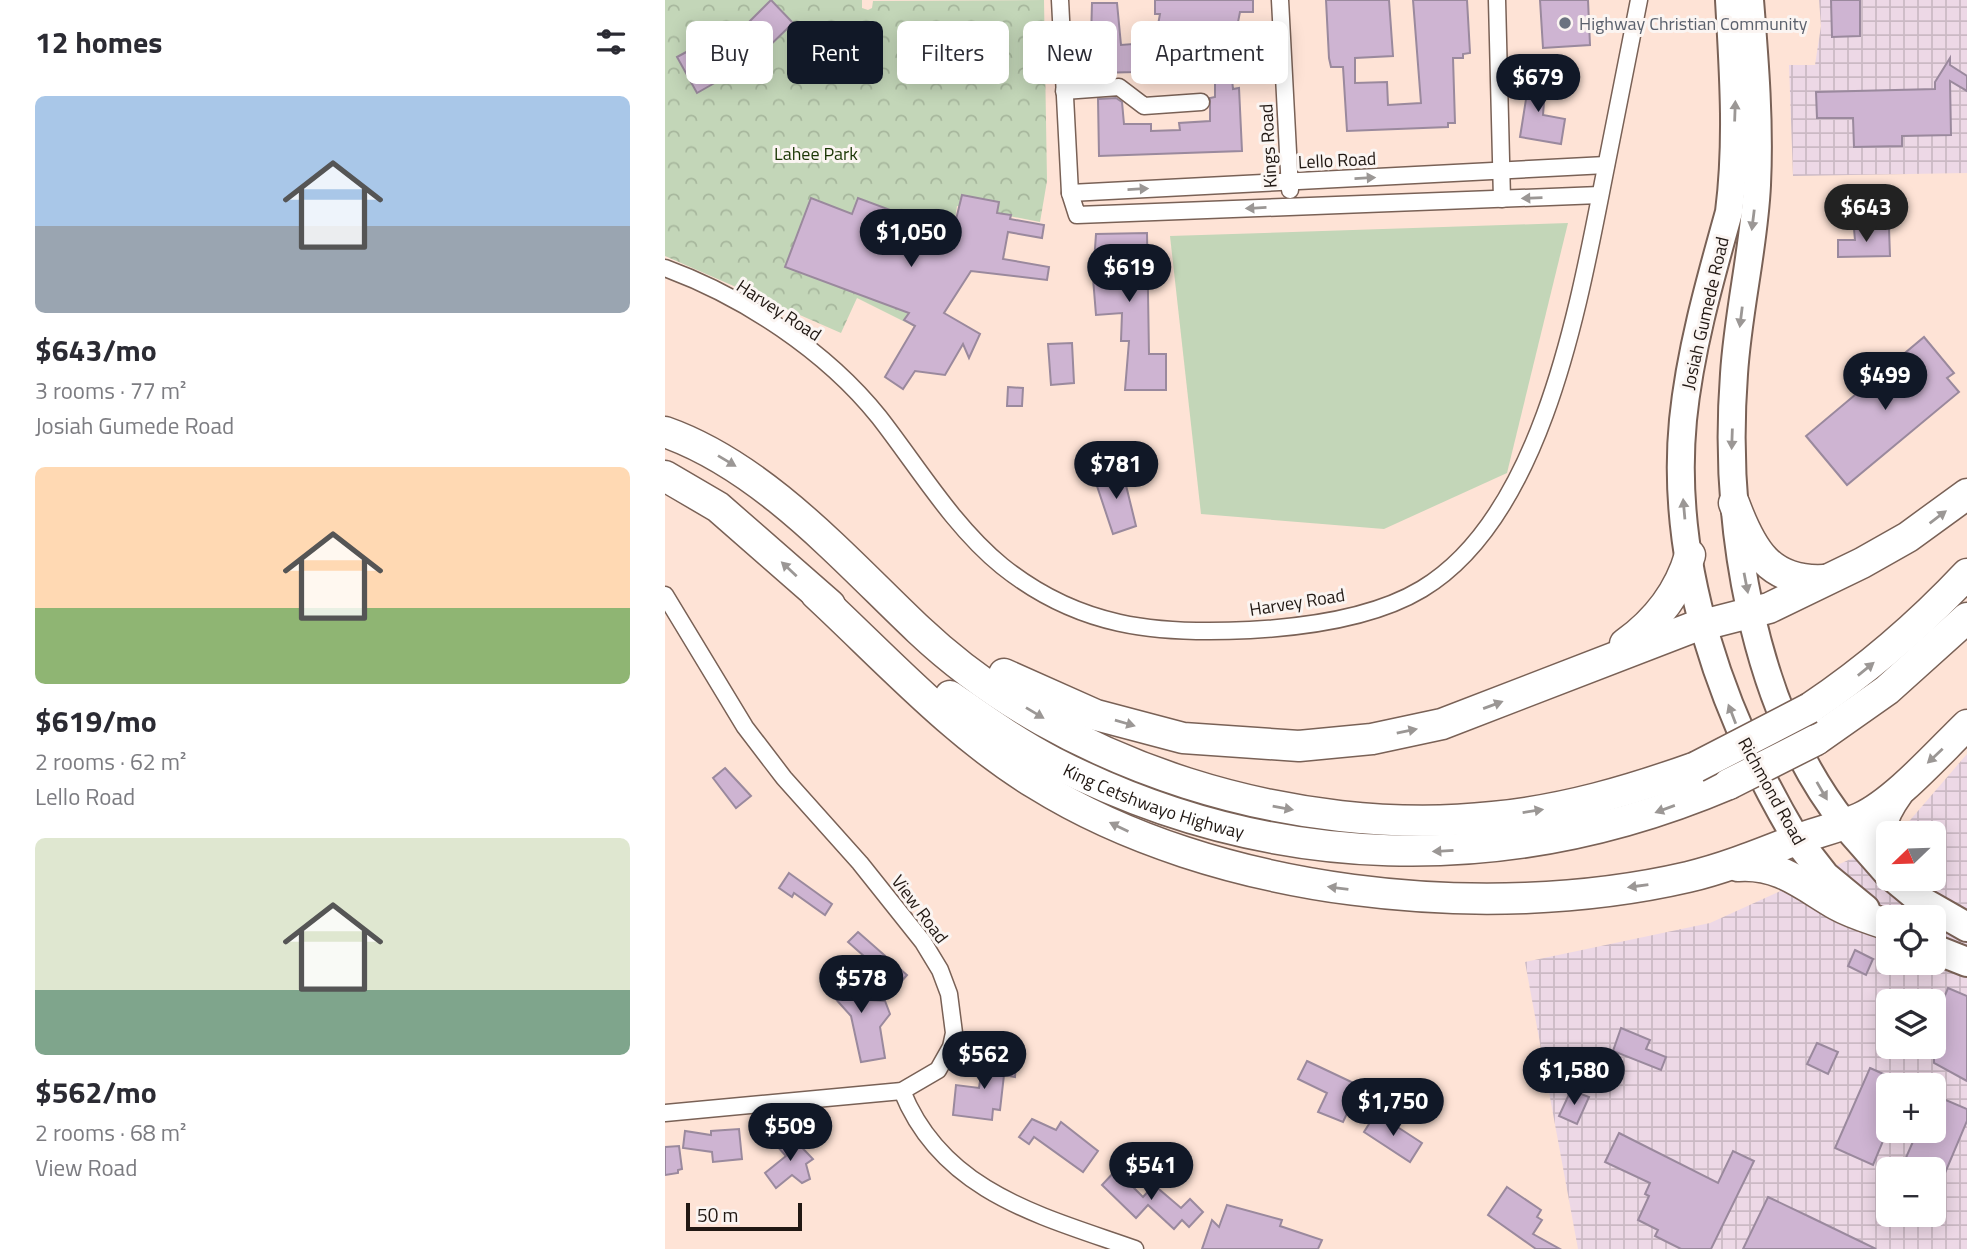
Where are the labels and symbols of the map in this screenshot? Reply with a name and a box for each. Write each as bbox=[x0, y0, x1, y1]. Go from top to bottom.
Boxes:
place label: Highway Christian Community bbox=[1579, 10, 1808, 37]
marker: Highway Christian Community bbox=[1557, 15, 1573, 31]
pin: $679 bbox=[1497, 54, 1579, 114]
one-way arrow bbox=[1730, 100, 1741, 122]
street label: Kings Road bbox=[1252, 103, 1284, 189]
park label: Lahee Park bbox=[774, 140, 858, 167]
street label: Lello Road bbox=[1297, 144, 1377, 176]
one-way arrow bbox=[1354, 172, 1376, 183]
one-way arrow bbox=[1127, 184, 1149, 195]
pin: $643 bbox=[1825, 184, 1907, 244]
one-way arrow bbox=[1521, 192, 1543, 203]
one-way arrow bbox=[1245, 202, 1267, 213]
one-way arrow bbox=[1747, 209, 1758, 231]
pin: $1,050 bbox=[854, 210, 968, 269]
street label: Josiah Gumede Road bbox=[1674, 234, 1736, 392]
pin: $619 bbox=[1088, 244, 1170, 304]
street label: Harvey Road bbox=[731, 272, 827, 348]
one-way arrow bbox=[1735, 306, 1746, 328]
pin: $499 bbox=[1844, 352, 1926, 412]
one-way arrow bbox=[1726, 428, 1737, 450]
pin: $781 bbox=[1075, 442, 1157, 501]
one-way arrow bbox=[717, 455, 736, 468]
one-way arrow bbox=[1678, 498, 1689, 520]
one-way arrow bbox=[1929, 510, 1947, 524]
one-way arrow bbox=[781, 562, 798, 578]
one-way arrow bbox=[1740, 572, 1751, 594]
street label: Harvey Road bbox=[1247, 581, 1347, 623]
one-way arrow bbox=[1856, 661, 1874, 676]
one-way arrow bbox=[1483, 700, 1504, 711]
one-way arrow bbox=[1727, 704, 1738, 725]
one-way arrow bbox=[1025, 707, 1044, 719]
one-way arrow bbox=[1115, 719, 1136, 729]
one-way arrow bbox=[1396, 726, 1418, 737]
street label: Richmond Road bbox=[1731, 732, 1813, 850]
one-way arrow bbox=[1927, 748, 1944, 764]
street label: King Cetshwayo Highway bbox=[1059, 756, 1247, 845]
one-way arrow bbox=[1816, 781, 1828, 800]
one-way arrow bbox=[1272, 802, 1294, 813]
one-way arrow bbox=[1655, 804, 1676, 815]
one-way arrow bbox=[1522, 805, 1544, 816]
one-way arrow bbox=[1109, 821, 1129, 833]
north arrow bbox=[1876, 821, 1946, 891]
one-way arrow bbox=[1432, 846, 1454, 857]
street label: View Road bbox=[885, 869, 955, 949]
one-way arrow bbox=[1627, 880, 1649, 891]
one-way arrow bbox=[1327, 882, 1349, 893]
pin: $578 bbox=[820, 956, 902, 1015]
pin: $562 bbox=[943, 1032, 1025, 1091]
pin: $1,580 bbox=[1517, 1048, 1631, 1107]
pin: $1,750 bbox=[1336, 1078, 1450, 1138]
pin: $509 bbox=[749, 1104, 831, 1163]
pin: $541 bbox=[1110, 1142, 1192, 1202]
scale bar bbox=[686, 1200, 801, 1232]

